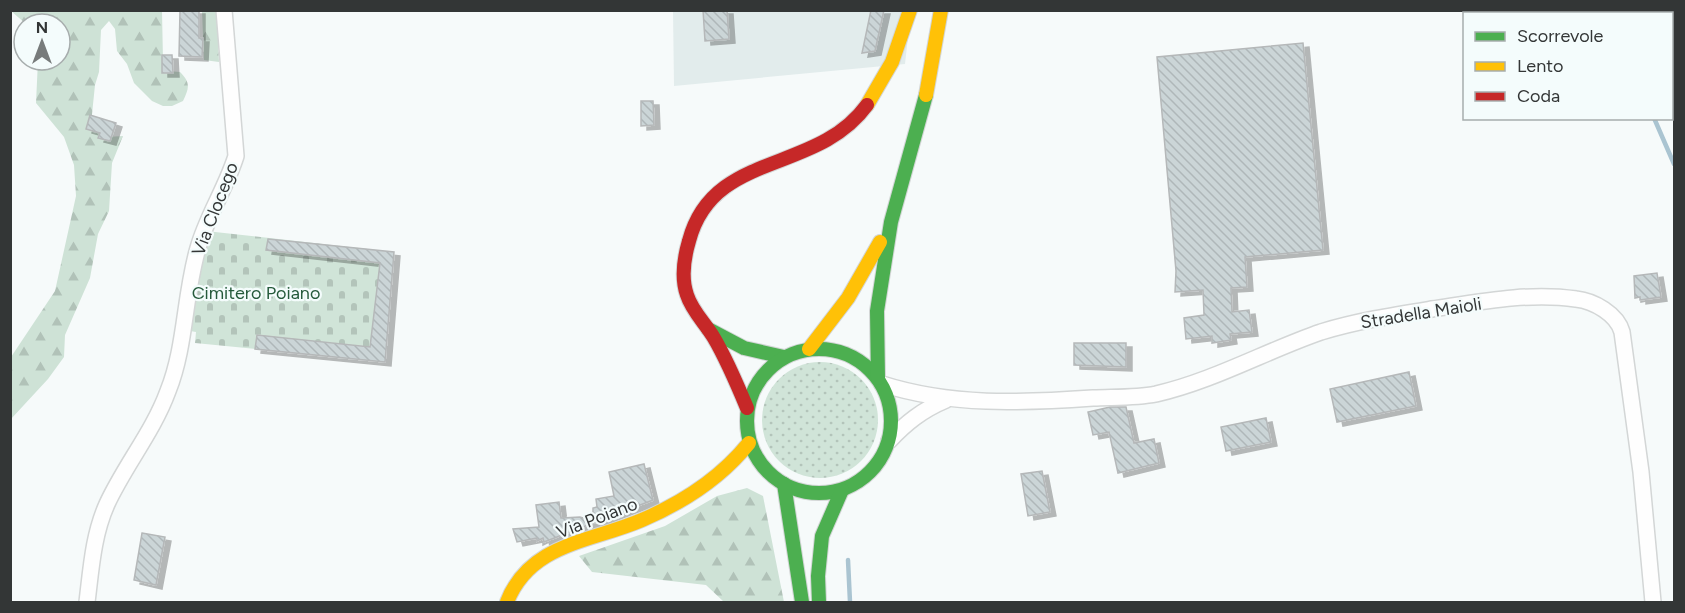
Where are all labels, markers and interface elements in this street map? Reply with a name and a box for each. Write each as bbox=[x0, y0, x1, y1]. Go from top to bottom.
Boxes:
north arrow bbox=[12, 12, 72, 72]
legend bbox=[1463, 12, 1673, 120]
text: N bbox=[36, 18, 48, 37]
text: Scorrevole bbox=[1517, 25, 1604, 47]
text: Lento bbox=[1517, 55, 1563, 77]
text: Coda bbox=[1517, 85, 1560, 107]
street label: Via Clocego bbox=[187, 159, 243, 259]
park label: Cimitero Poiano bbox=[192, 282, 320, 304]
street label: Stradella Maioli bbox=[1359, 293, 1483, 333]
street label: Via Poiano bbox=[553, 493, 641, 543]

